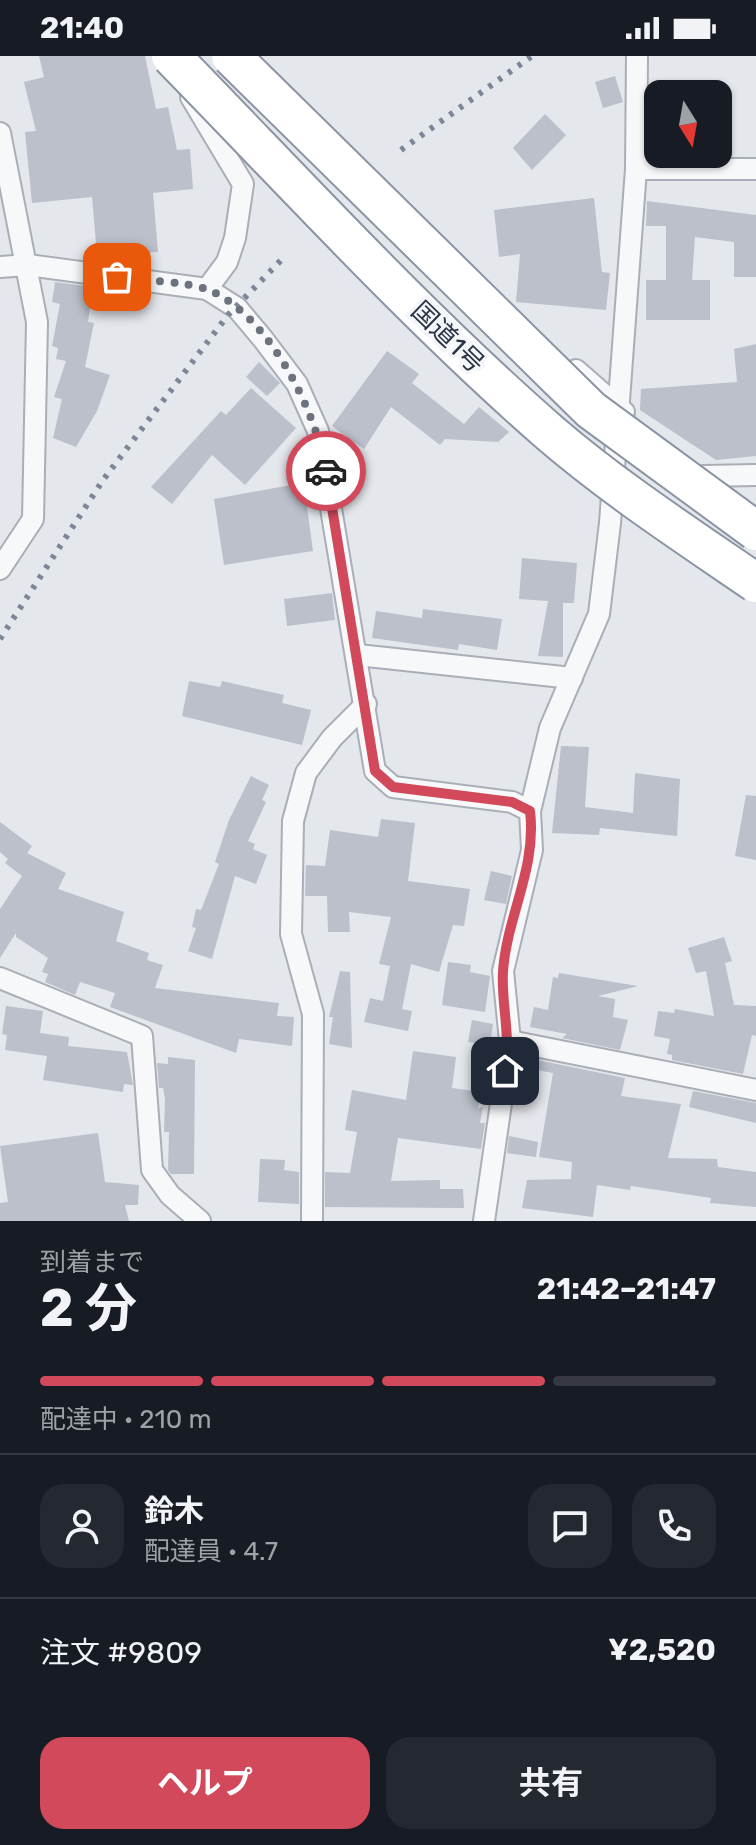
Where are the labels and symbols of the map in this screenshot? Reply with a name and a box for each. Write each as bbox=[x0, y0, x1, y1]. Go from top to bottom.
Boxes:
north arrow bbox=[644, 80, 732, 168]
pin bbox=[83, 243, 151, 311]
street label: 国道1号 bbox=[405, 295, 490, 379]
courier bbox=[286, 431, 366, 511]
pin bbox=[471, 1037, 539, 1105]

